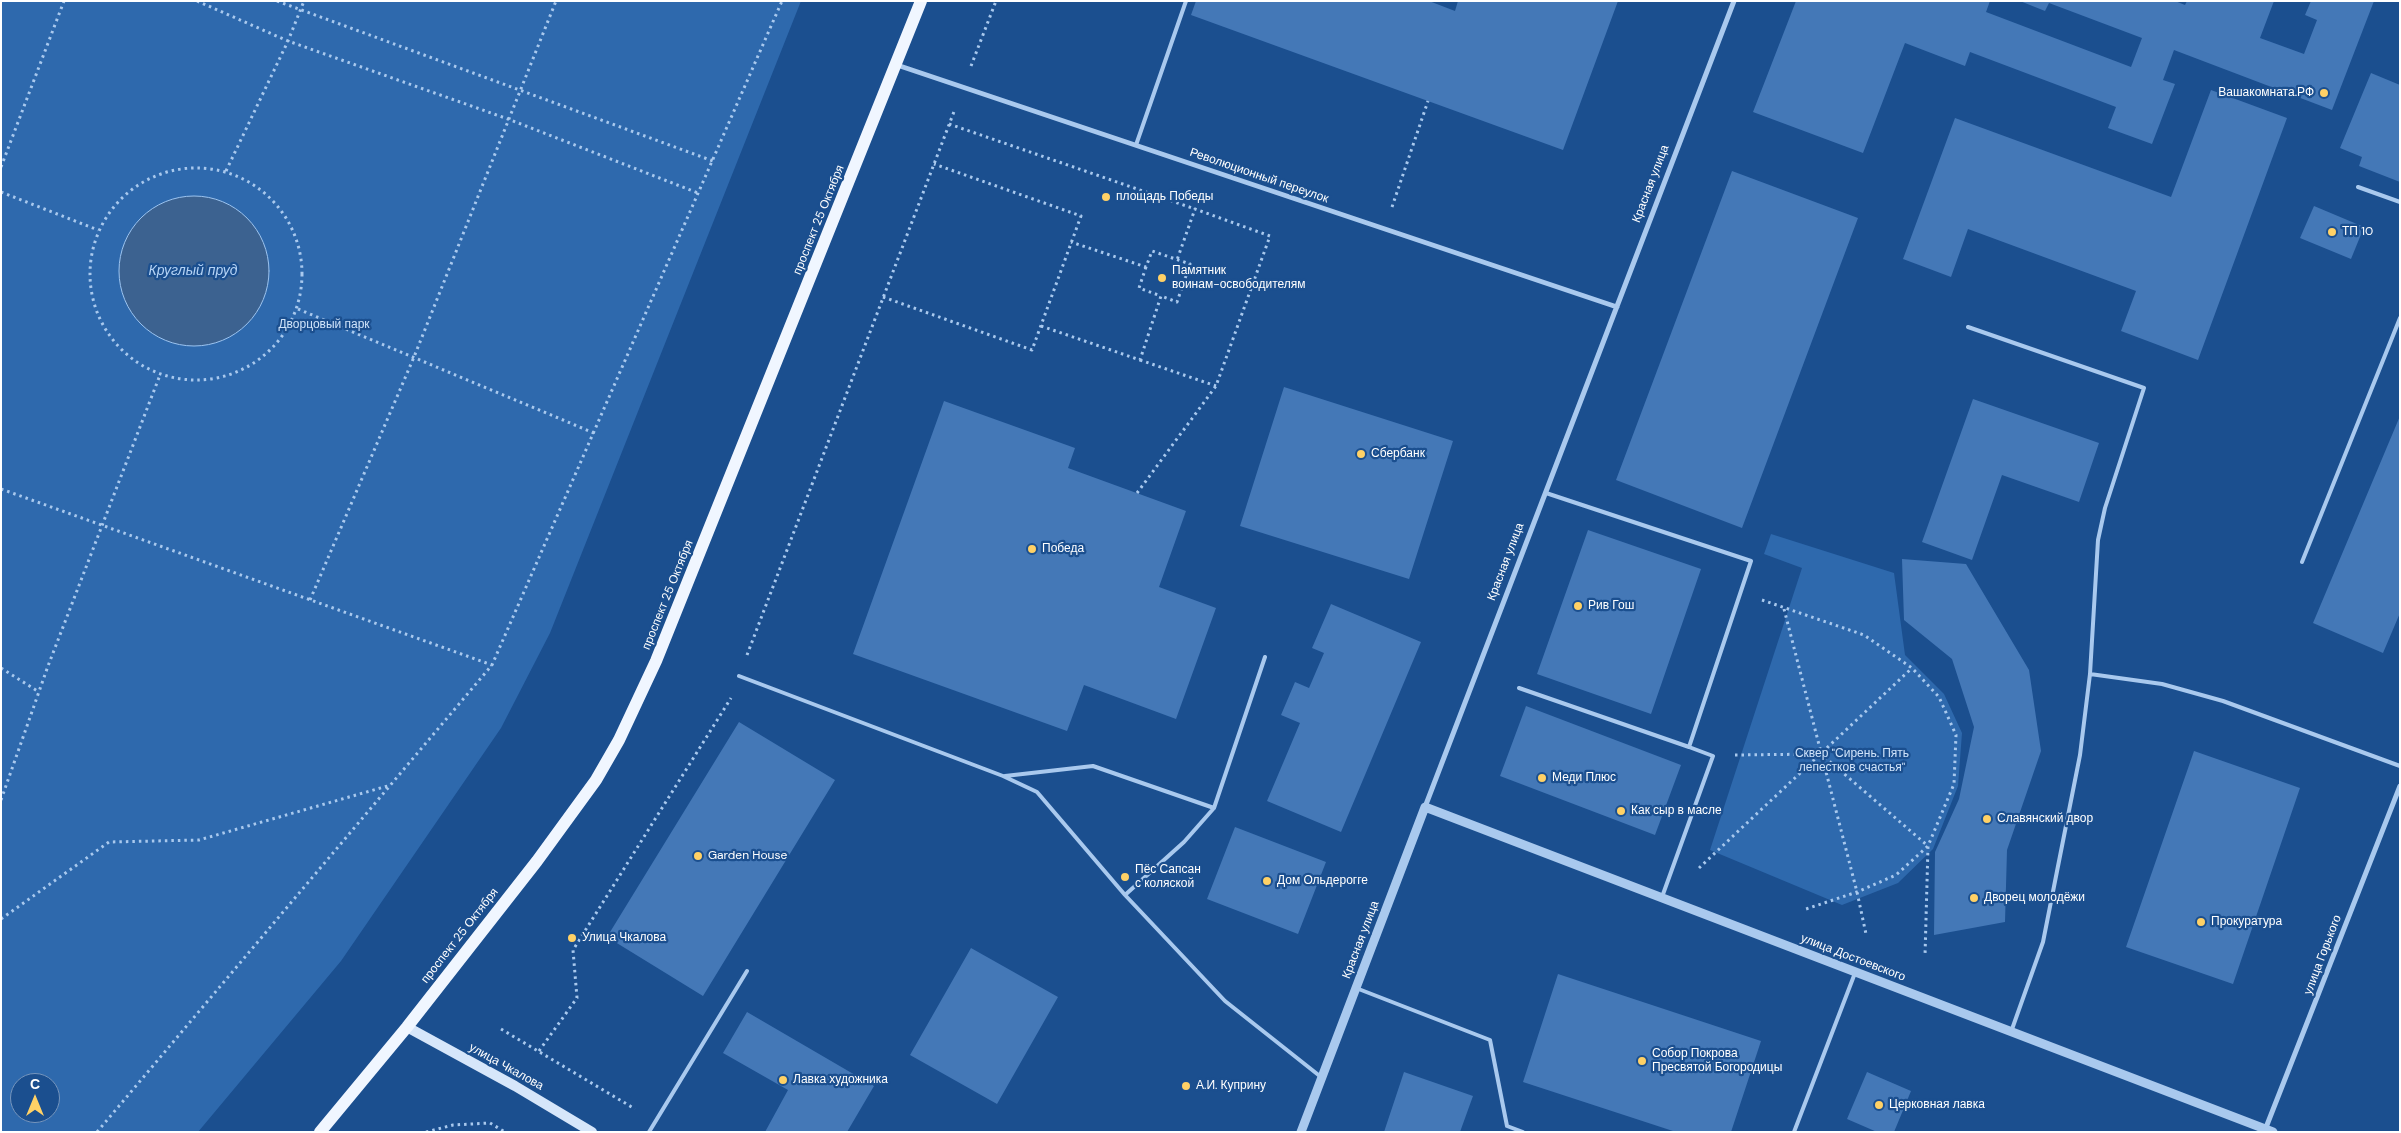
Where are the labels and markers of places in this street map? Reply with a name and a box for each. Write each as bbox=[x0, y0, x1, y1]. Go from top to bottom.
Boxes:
place label: Вашакомната.РФ bbox=[2218, 86, 2314, 100]
marker: Вашакомната.РФ bbox=[2318, 87, 2330, 99]
place label: площадь Победы bbox=[1116, 190, 1213, 204]
marker: площадь Победы bbox=[1100, 191, 1112, 203]
place label: ТП 10 bbox=[2342, 225, 2373, 239]
marker: ТП 10 bbox=[2326, 226, 2338, 238]
place label: Памятник воинам-освободителям bbox=[1172, 264, 1306, 292]
marker: Памятник воинам-освободителям bbox=[1156, 272, 1168, 284]
place label: Сбербанк bbox=[1371, 447, 1425, 461]
marker: Сбербанк bbox=[1355, 448, 1367, 460]
place label: Победа bbox=[1042, 542, 1084, 556]
marker: Победа bbox=[1026, 543, 1038, 555]
place label: Рив Гош bbox=[1588, 599, 1634, 613]
marker: Рив Гош bbox=[1572, 600, 1584, 612]
place label: Меди Плюс bbox=[1552, 771, 1616, 785]
marker: Меди Плюс bbox=[1536, 772, 1548, 784]
place label: Как сыр в масле bbox=[1631, 804, 1722, 818]
marker: Как сыр в масле bbox=[1615, 805, 1627, 817]
place label: Славянский двор bbox=[1997, 812, 2093, 826]
marker: Славянский двор bbox=[1981, 813, 1993, 825]
place label: Garden House bbox=[708, 849, 787, 863]
marker: Garden House bbox=[692, 850, 704, 862]
place label: Пёс Сапсан с коляской bbox=[1135, 863, 1201, 891]
marker: Пёс Сапсан с коляской bbox=[1119, 871, 1131, 883]
place label: Дом Ольдерогге bbox=[1277, 874, 1368, 888]
marker: Дом Ольдерогге bbox=[1261, 875, 1273, 887]
place label: Дворец молодёжи bbox=[1984, 891, 2085, 905]
marker: Дворец молодёжи bbox=[1968, 892, 1980, 904]
place label: Прокуратура bbox=[2211, 915, 2282, 929]
marker: Прокуратура bbox=[2195, 916, 2207, 928]
place label: Улица Чкалова bbox=[582, 931, 666, 945]
marker: Улица Чкалова bbox=[566, 932, 578, 944]
place label: Собор Покрова Пресвятой Богородицы bbox=[1652, 1047, 1782, 1075]
marker: Собор Покрова Пресвятой Богородицы bbox=[1636, 1055, 1648, 1067]
place label: Лавка художника bbox=[793, 1073, 888, 1087]
marker: Лавка художника bbox=[777, 1074, 789, 1086]
place label: А.И. Куприну bbox=[1196, 1079, 1266, 1093]
marker: А.И. Куприну bbox=[1180, 1080, 1192, 1092]
place label: Церковная лавка bbox=[1889, 1098, 1985, 1112]
marker: Церковная лавка bbox=[1873, 1099, 1885, 1111]

